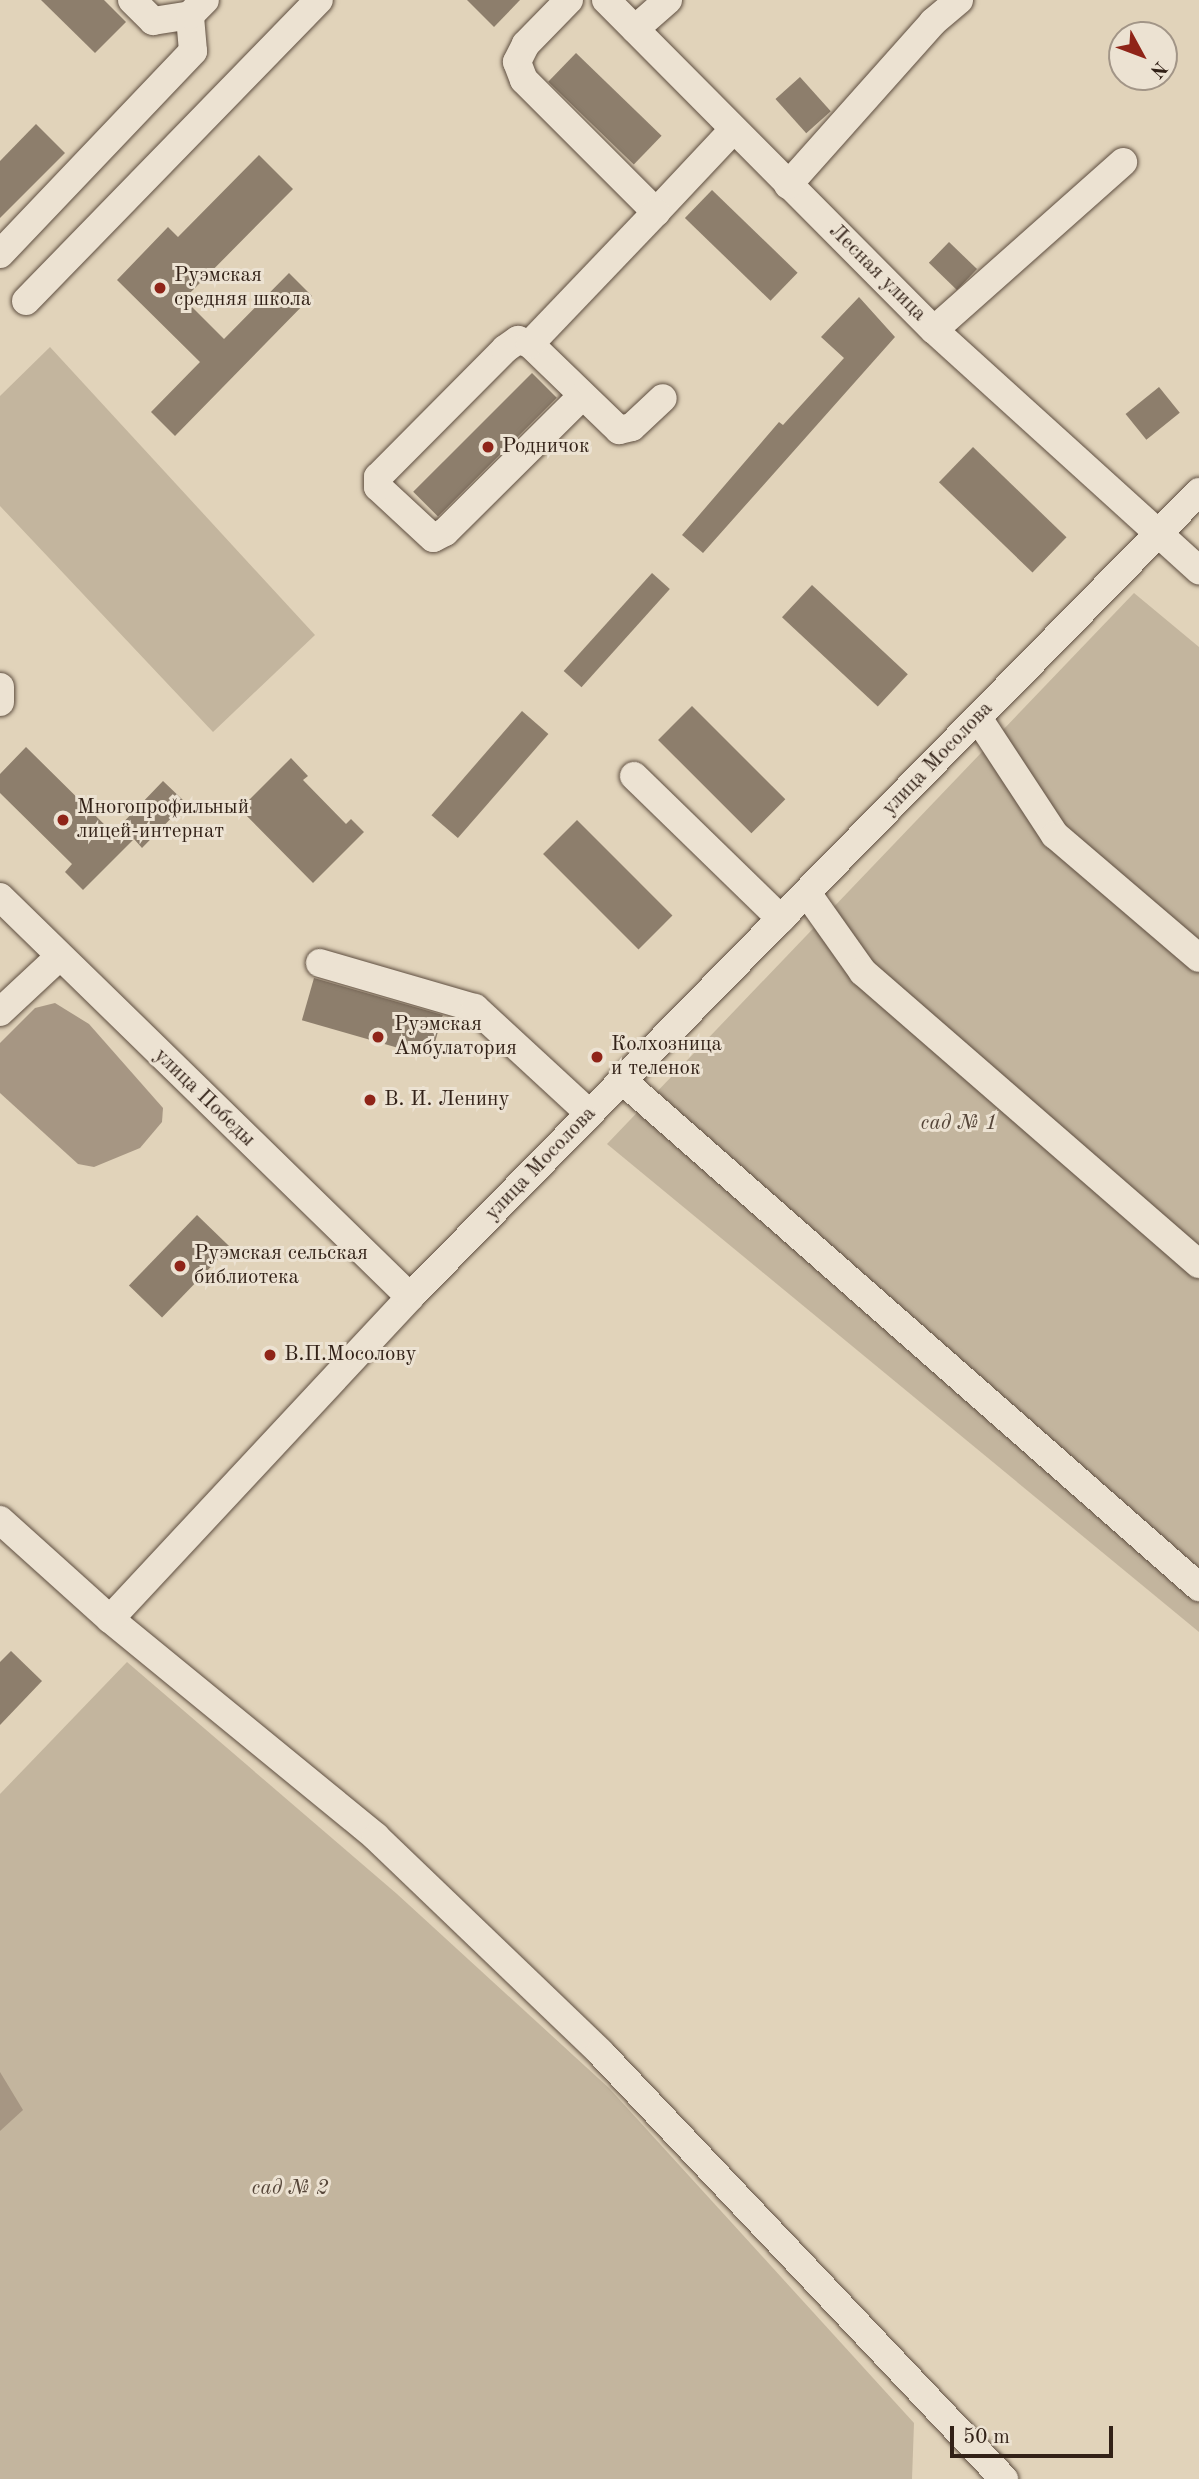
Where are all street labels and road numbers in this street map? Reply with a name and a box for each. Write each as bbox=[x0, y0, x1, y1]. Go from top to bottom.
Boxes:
street label: Лесная улица bbox=[823, 219, 931, 327]
street label: улица Мосолова bbox=[877, 697, 999, 821]
street label: улица Победы bbox=[148, 1044, 260, 1152]
street label: улица Мосолова bbox=[480, 1102, 602, 1226]

